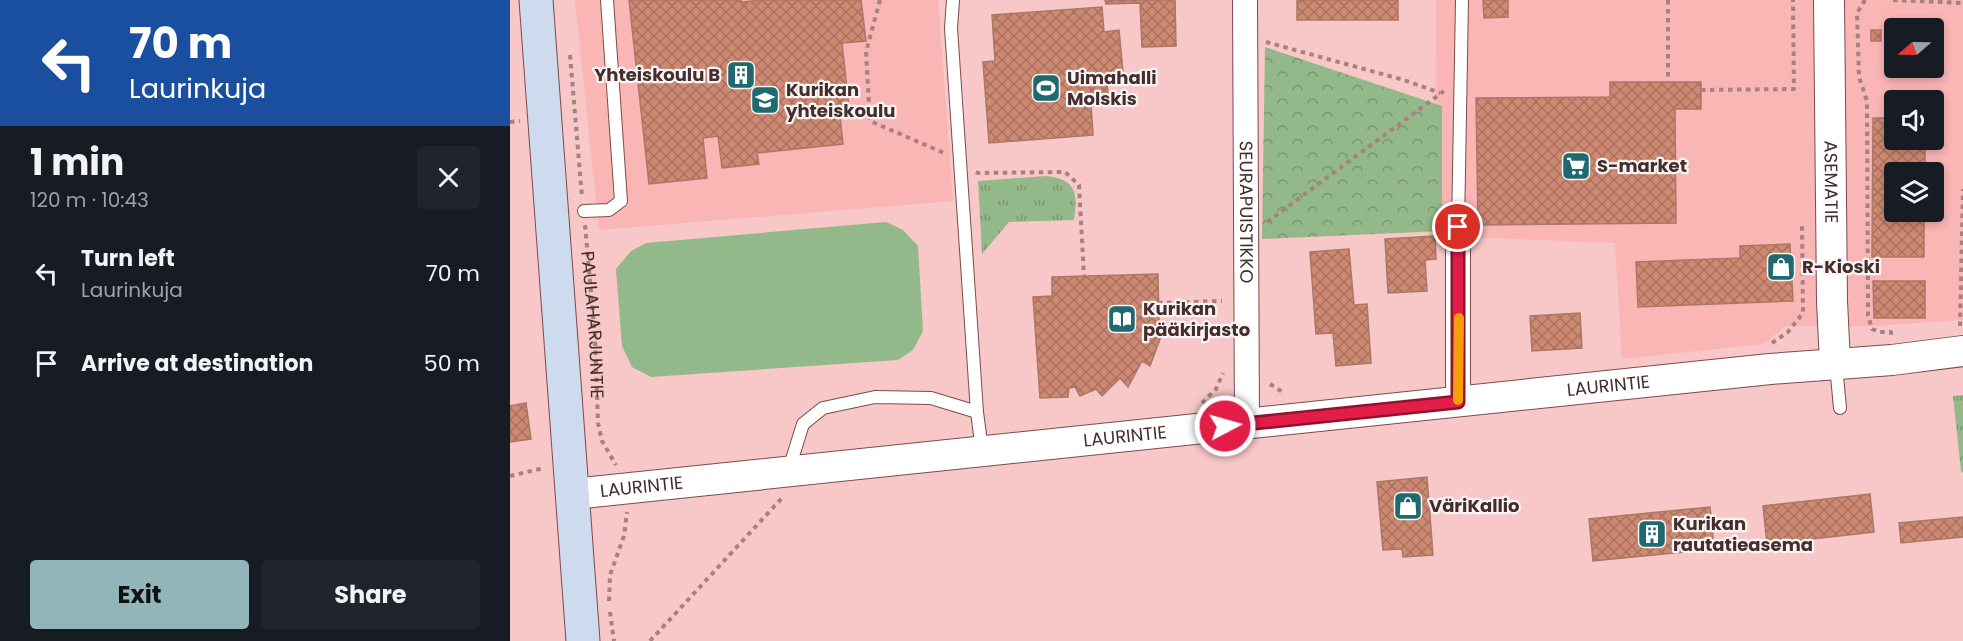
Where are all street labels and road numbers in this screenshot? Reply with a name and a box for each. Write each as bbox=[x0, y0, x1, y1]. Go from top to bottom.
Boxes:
street label: ASEMATIE bbox=[1818, 140, 1844, 224]
street label: SEURAPUISTIKKO bbox=[1234, 141, 1259, 283]
street label: PAULAHARJUNTIE bbox=[575, 250, 610, 399]
street label: LAURINTIE bbox=[1565, 369, 1651, 402]
street label: LAURINTIE bbox=[1082, 419, 1168, 453]
street label: LAURINTIE bbox=[599, 470, 684, 503]

